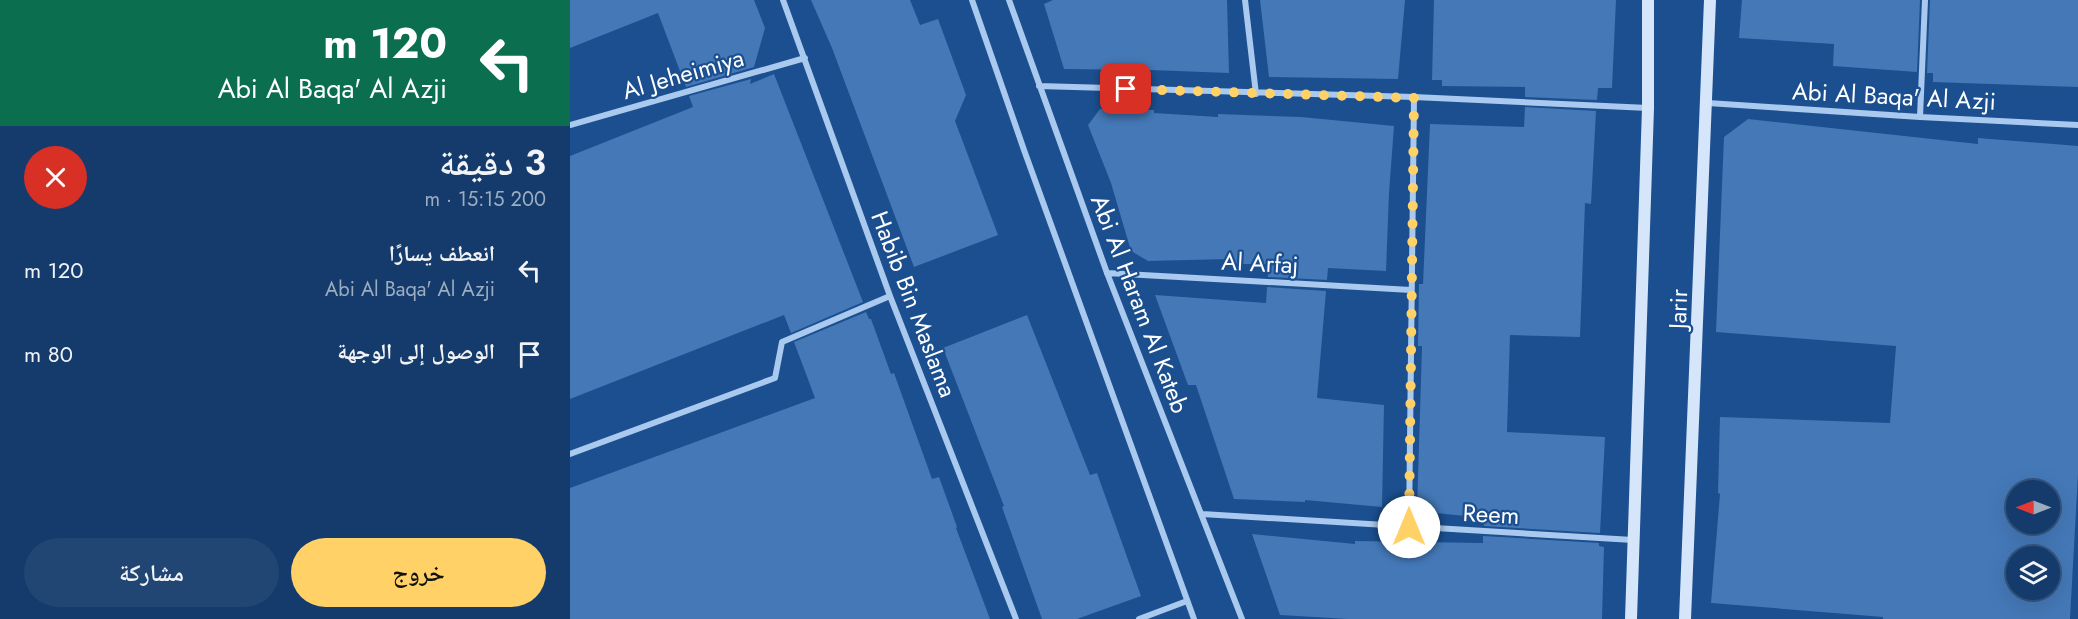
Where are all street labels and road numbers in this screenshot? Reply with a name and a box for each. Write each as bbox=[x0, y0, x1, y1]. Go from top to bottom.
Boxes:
street label: Al Jeheimiya bbox=[618, 40, 748, 108]
street label: Abi Al Baqa' Al Azji bbox=[1791, 73, 1997, 119]
street label: Abi Al Haram Al Kateb bbox=[1082, 190, 1198, 418]
street label: Habib Bin Maslama bbox=[862, 206, 966, 402]
street label: Al Arfaj bbox=[1221, 244, 1299, 282]
street label: Jarir bbox=[1660, 288, 1696, 333]
street label: Reem bbox=[1462, 495, 1520, 533]

